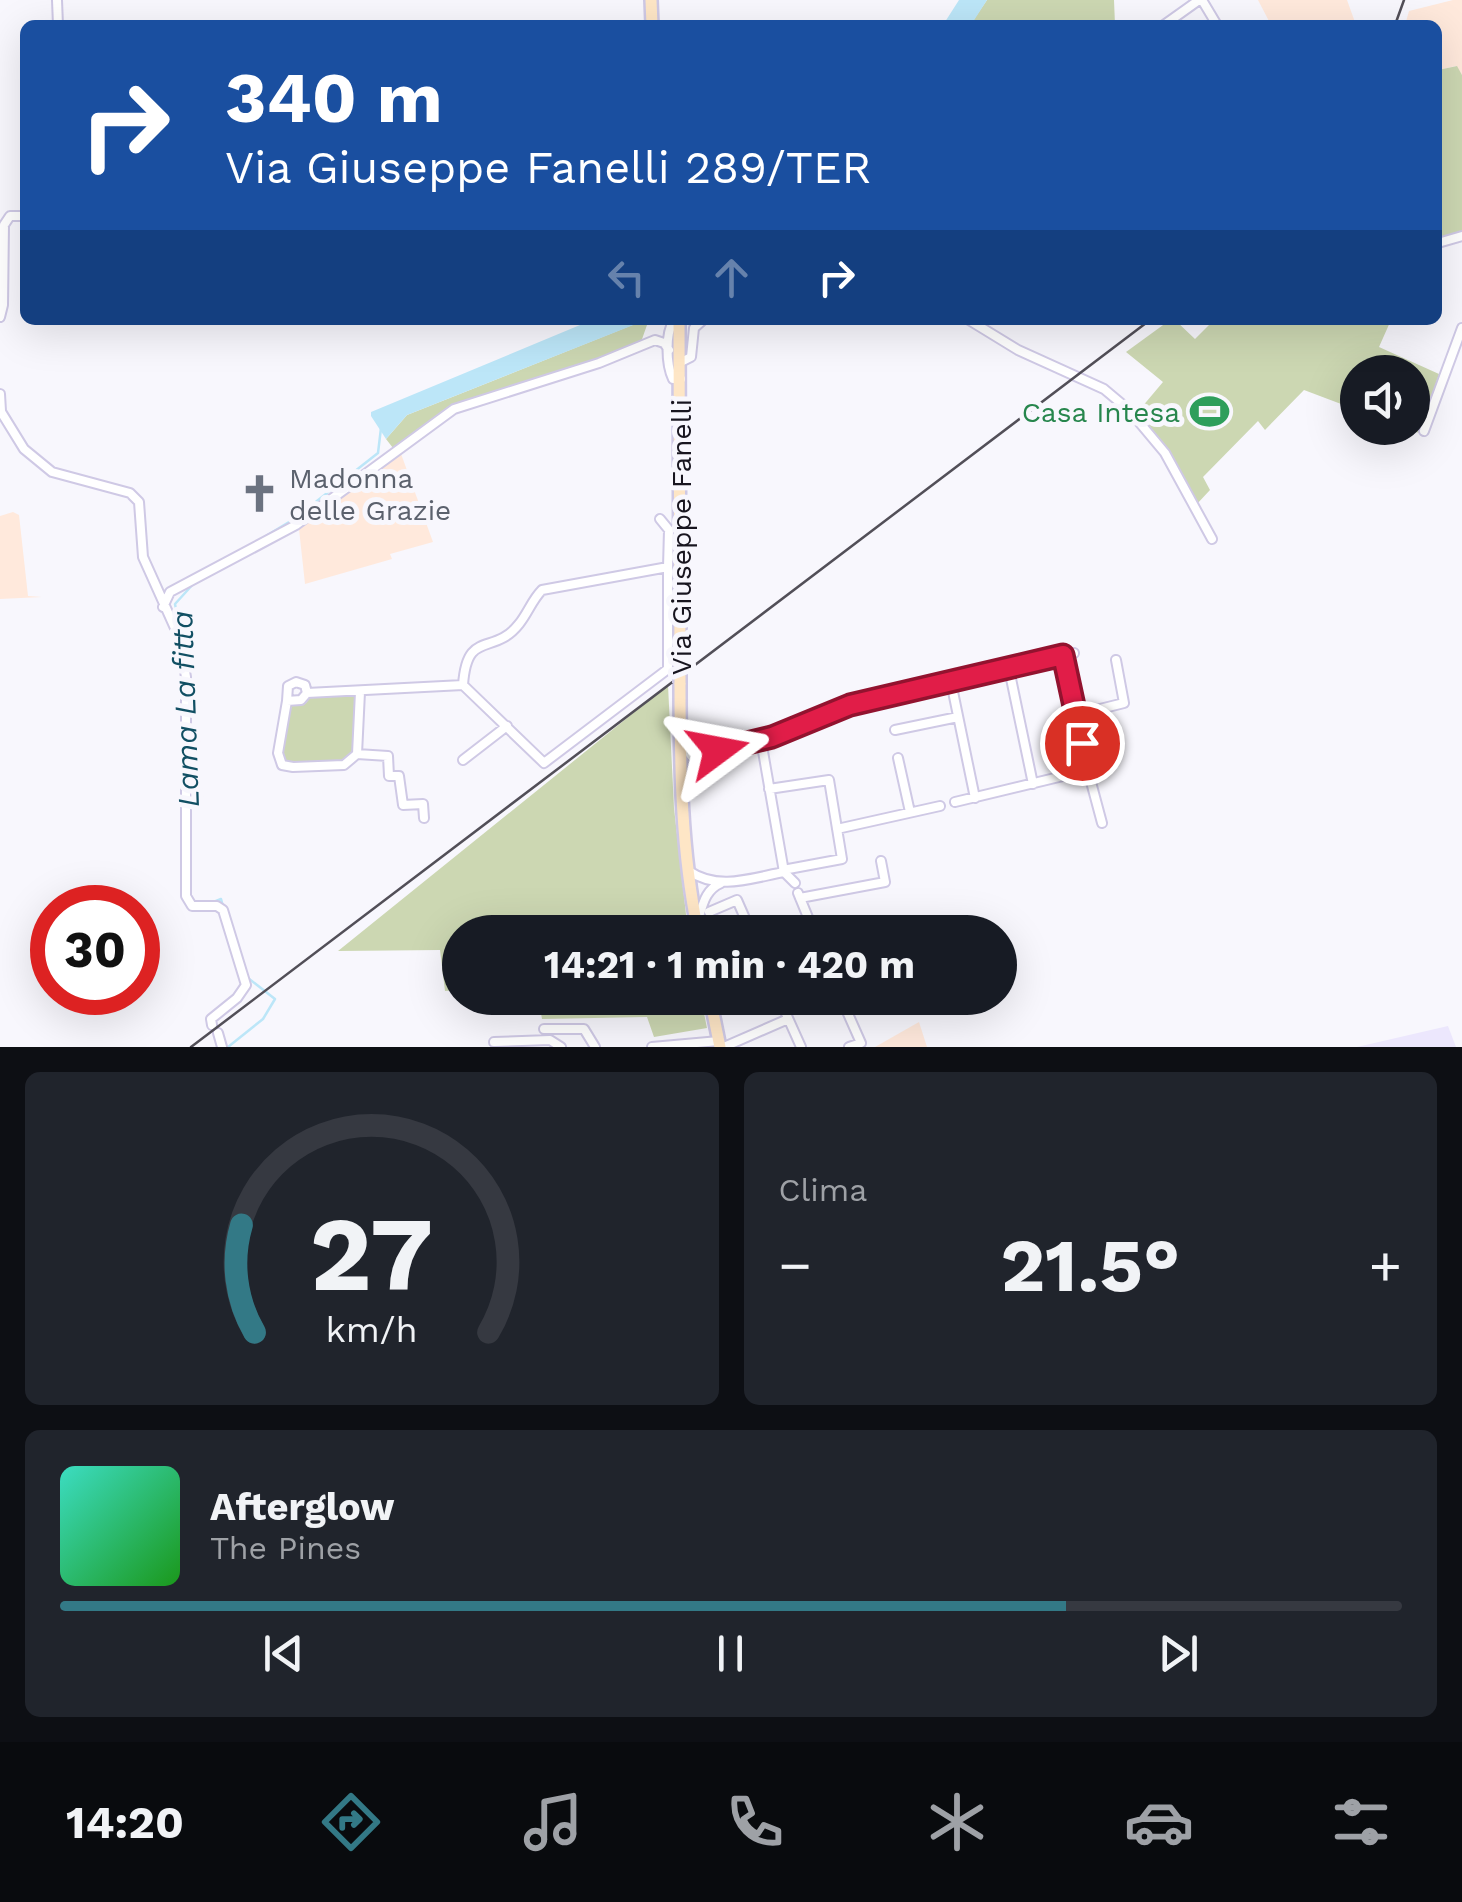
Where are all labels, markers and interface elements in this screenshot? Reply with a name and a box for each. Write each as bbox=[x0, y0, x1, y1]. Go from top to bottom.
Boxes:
text: 340 m bbox=[225, 57, 443, 139]
icon: right bbox=[60, 60, 190, 190]
text: Via Giuseppe Fanelli 289/TER bbox=[225, 141, 872, 194]
icon: left bbox=[599, 250, 654, 305]
icon: ahead bbox=[704, 250, 759, 305]
icon: right bbox=[809, 250, 864, 305]
map controls bbox=[1340, 355, 1430, 445]
button: sound bbox=[1340, 355, 1430, 445]
sports icon: Casa Intesa bbox=[1189, 391, 1231, 433]
place label: Casa Intesa bbox=[1022, 396, 1180, 429]
street label: Via Giuseppe Fanelli bbox=[665, 399, 698, 675]
place label: Madonna delle Grazie bbox=[289, 462, 451, 527]
church icon: Madonna delle Grazie bbox=[238, 473, 280, 515]
water label: Lama La fitta bbox=[164, 610, 206, 808]
position arrow bbox=[666, 698, 770, 802]
pin bbox=[1040, 701, 1125, 786]
icon: arrive bbox=[1055, 716, 1110, 771]
speed limit sign: 30 bbox=[30, 885, 160, 1015]
text: 14:21 · 1 min · 420 m bbox=[544, 943, 915, 987]
text: Clima bbox=[779, 1171, 867, 1209]
text: 27 bbox=[310, 1193, 433, 1315]
text: 21.5° bbox=[1000, 1221, 1180, 1309]
text: − bbox=[779, 1233, 812, 1297]
text: + bbox=[1369, 1233, 1402, 1297]
text: km/h bbox=[326, 1309, 418, 1351]
text: Afterglow bbox=[210, 1485, 395, 1529]
text: The Pines bbox=[210, 1529, 361, 1567]
icon: previous bbox=[256, 1626, 311, 1681]
icon: pause bbox=[703, 1626, 758, 1681]
icon: next bbox=[1151, 1626, 1206, 1681]
icon: directions bbox=[316, 1787, 386, 1857]
icon: music bbox=[518, 1787, 588, 1857]
icon: phone bbox=[720, 1787, 790, 1857]
icon: climate bbox=[922, 1787, 992, 1857]
icon: car bbox=[1124, 1787, 1194, 1857]
icon: filters bbox=[1326, 1787, 1396, 1857]
text: 14:20 bbox=[66, 1796, 184, 1849]

